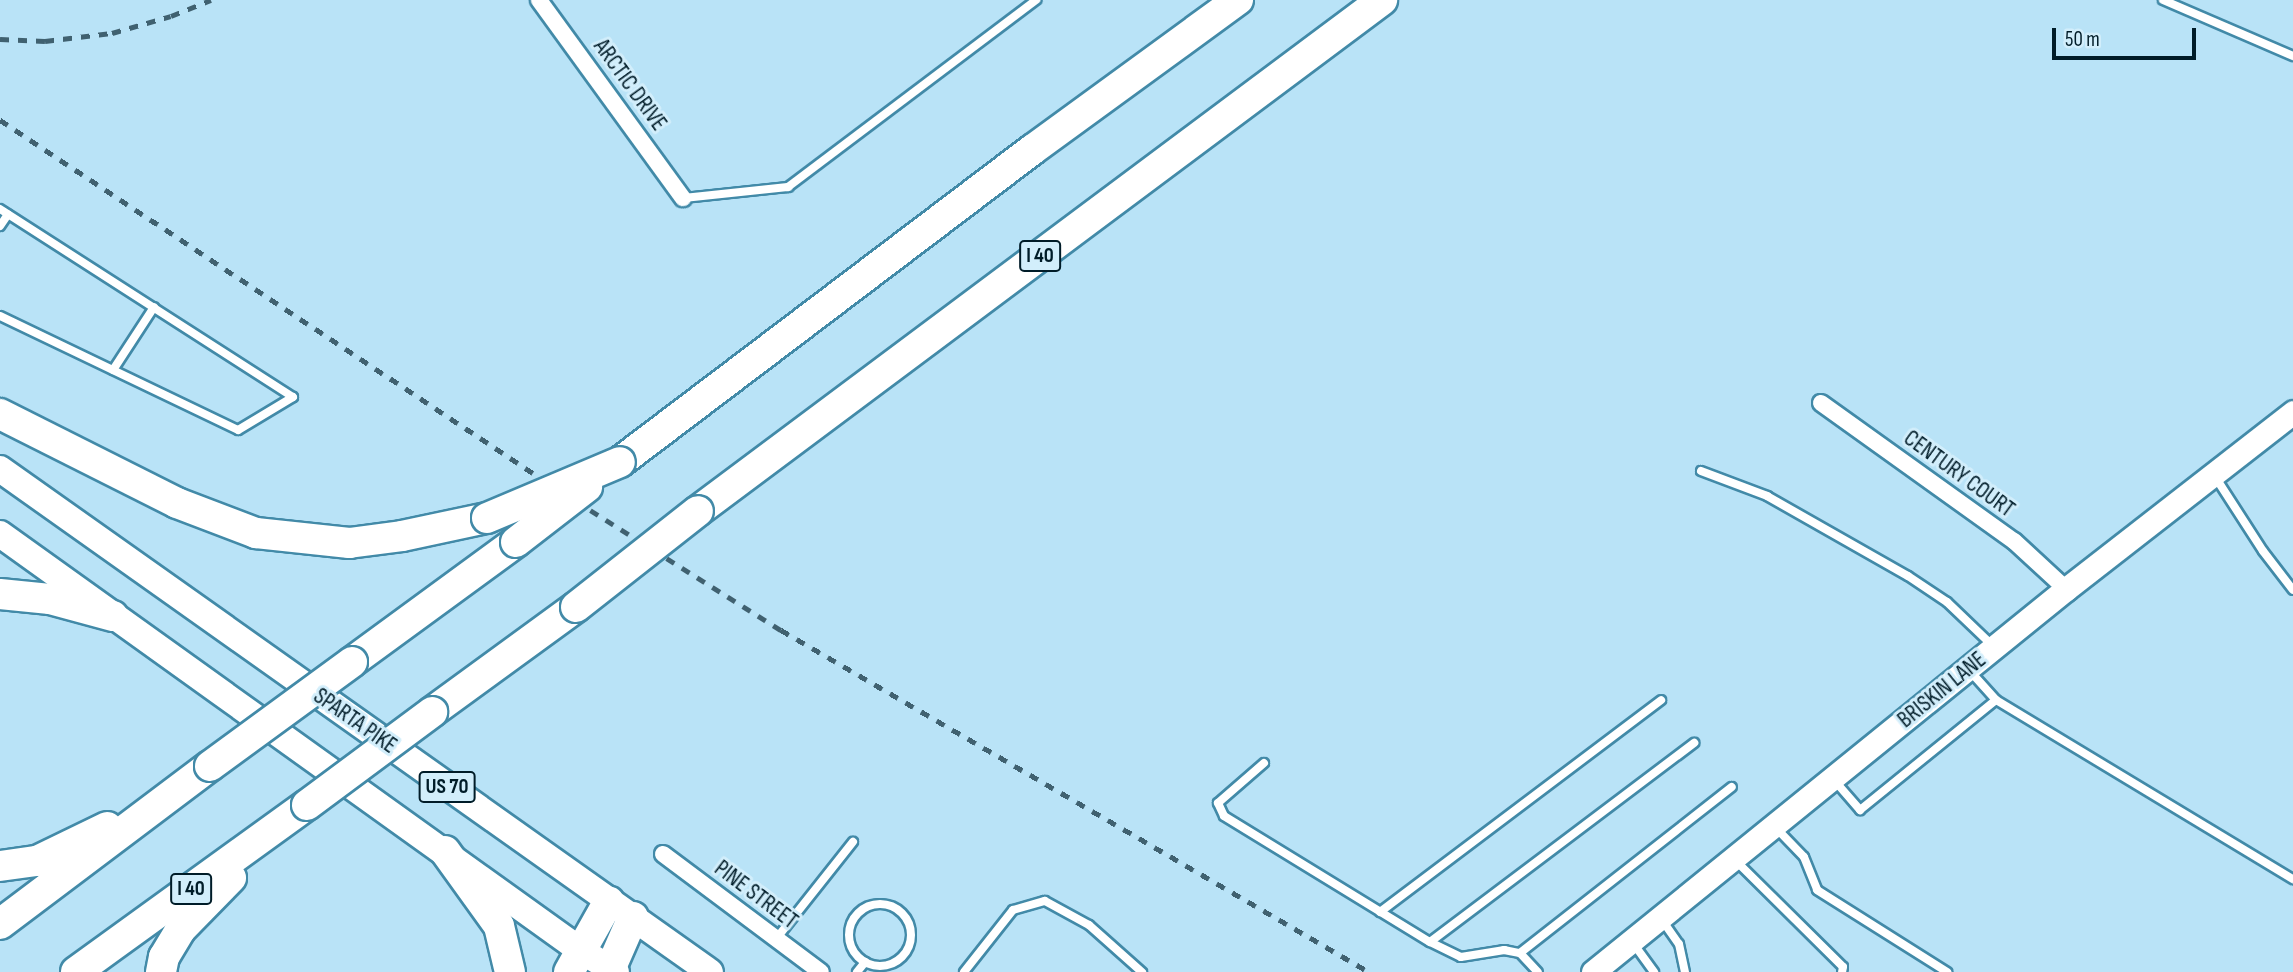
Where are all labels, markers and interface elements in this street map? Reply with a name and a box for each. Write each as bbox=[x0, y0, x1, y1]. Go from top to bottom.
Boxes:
scale bar bbox=[2055, 14, 2198, 58]
text: 50 m bbox=[2065, 27, 2100, 52]
street label: ARCTIC DRIVE bbox=[588, 34, 672, 136]
road number: I 40 bbox=[1019, 238, 1061, 274]
street label: CENTURY COURT bbox=[1898, 425, 2020, 523]
street label: BRISKIN LANE bbox=[1892, 646, 1992, 734]
street label: SPARTA PIKE bbox=[308, 682, 402, 760]
road number: US 70 bbox=[417, 770, 477, 804]
street label: PINE STREET bbox=[709, 855, 803, 935]
road number: I 40 bbox=[170, 872, 212, 906]

